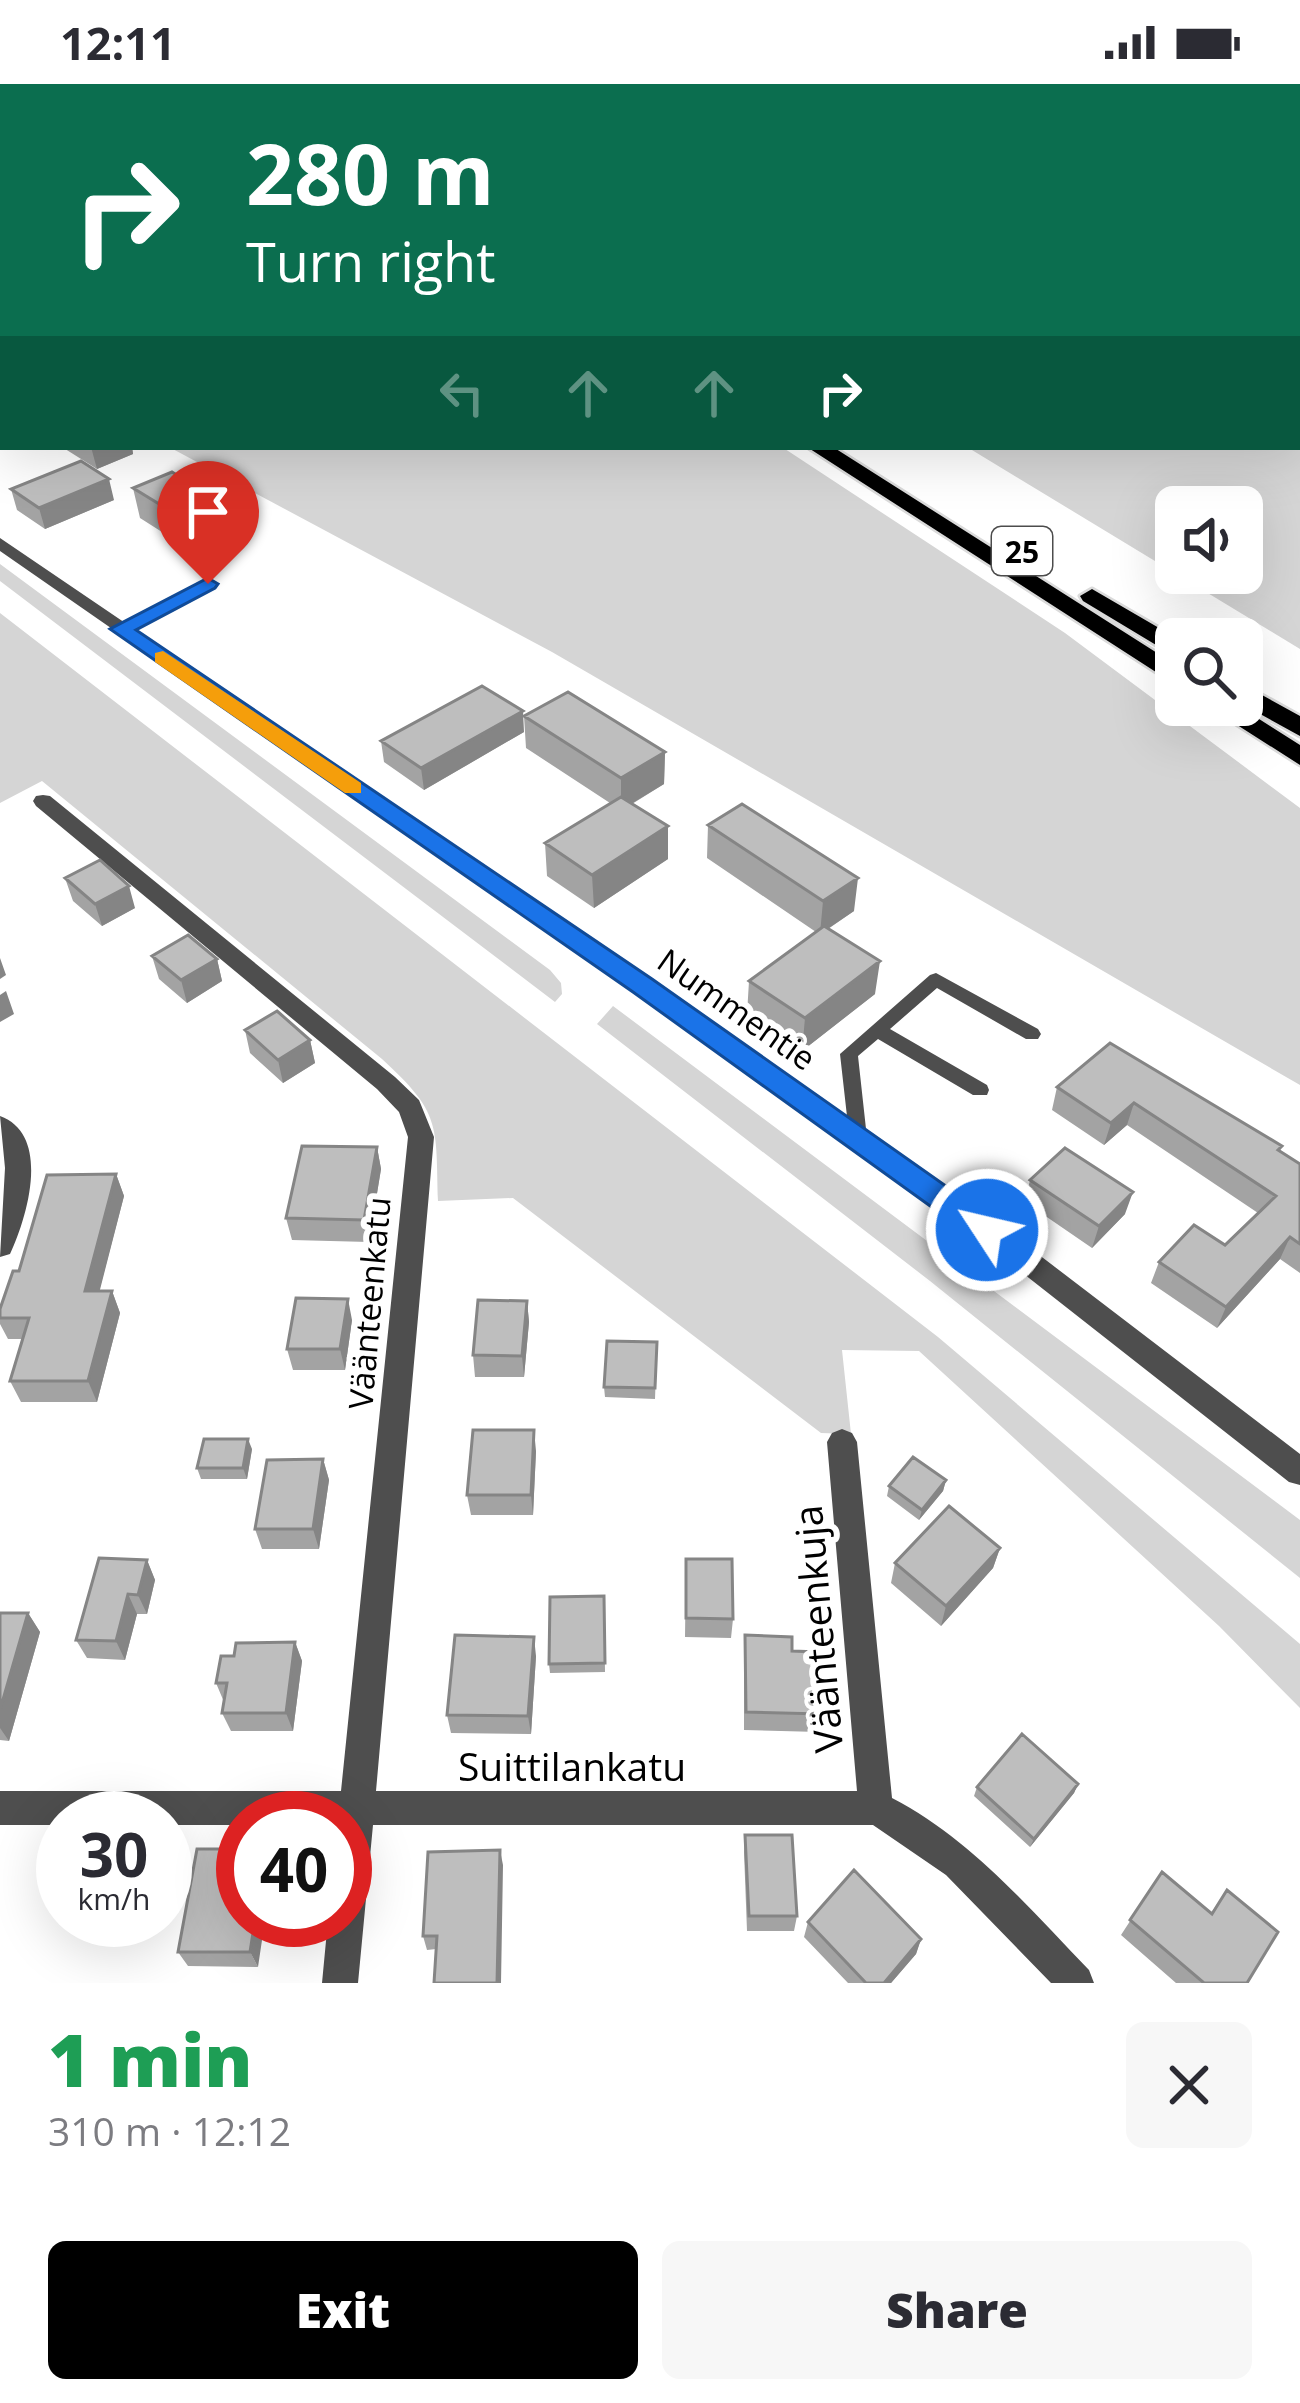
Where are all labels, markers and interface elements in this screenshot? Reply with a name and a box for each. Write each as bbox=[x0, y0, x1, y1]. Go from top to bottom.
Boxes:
text: 12:11 bbox=[60, 12, 176, 73]
text: 280 m bbox=[246, 115, 494, 230]
icon: right bbox=[48, 132, 204, 288]
text: Turn right bbox=[246, 224, 495, 298]
icon: left bbox=[429, 360, 495, 426]
icon: ahead bbox=[555, 360, 621, 426]
icon: ahead bbox=[681, 360, 747, 426]
icon: right bbox=[807, 360, 873, 426]
pin bbox=[157, 461, 259, 584]
icon: arrive bbox=[175, 479, 241, 545]
map controls bbox=[1155, 486, 1263, 726]
button: sound bbox=[1155, 486, 1263, 594]
road number: 25 bbox=[992, 527, 1052, 575]
button: search bbox=[1155, 618, 1263, 726]
street label: Nummentie bbox=[649, 938, 825, 1080]
position arrow bbox=[924, 1167, 1050, 1293]
street label: Väänteenkatu bbox=[337, 1195, 401, 1411]
street label: Väänteenkuja bbox=[780, 1503, 854, 1755]
street label: Suittilankatu bbox=[458, 1739, 686, 1792]
speed limit sign: 40 bbox=[216, 1791, 372, 1947]
text: 30 bbox=[80, 1813, 148, 1895]
text: km/h bbox=[78, 1878, 150, 1919]
text: 1 min bbox=[48, 2010, 253, 2108]
button: close bbox=[1126, 2022, 1252, 2148]
text: 310 m · 12:12 bbox=[48, 2104, 291, 2157]
button: Exit bbox=[48, 2241, 638, 2379]
button: Share bbox=[662, 2241, 1252, 2379]

